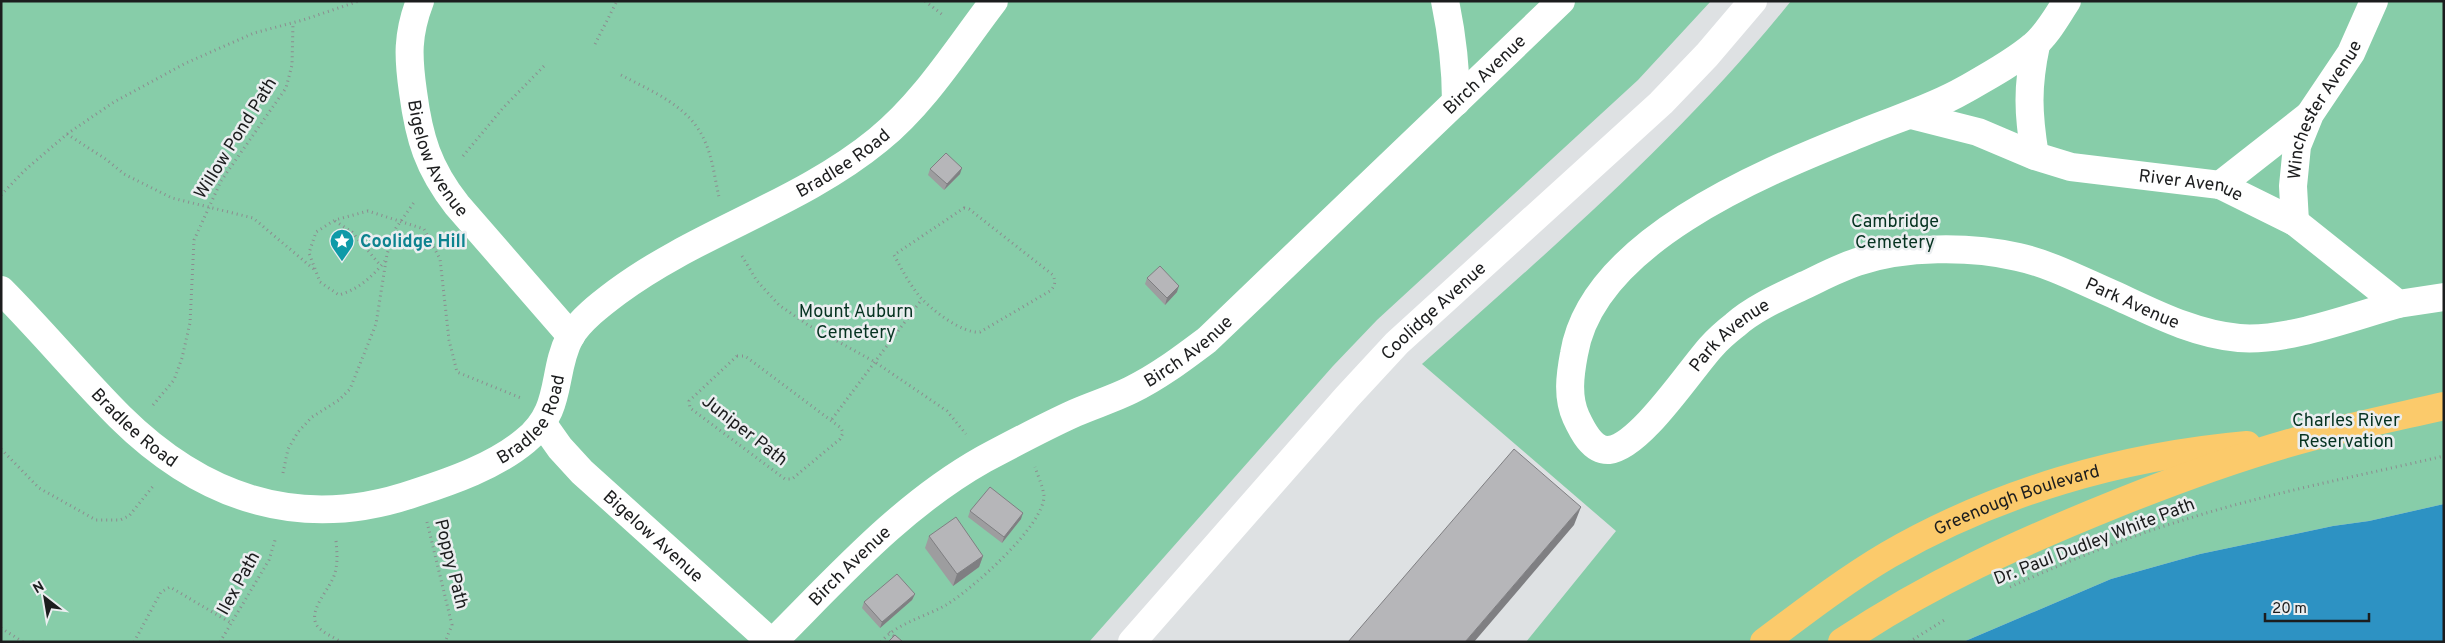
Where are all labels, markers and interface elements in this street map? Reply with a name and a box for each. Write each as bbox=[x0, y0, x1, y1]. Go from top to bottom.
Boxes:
street label: Birch Avenue bbox=[1439, 31, 1532, 120]
street label: Winchester Avenue bbox=[2284, 37, 2368, 181]
street label: Willow Pond Path bbox=[190, 74, 283, 204]
street label: Bigelow Avenue bbox=[401, 98, 472, 223]
street label: Bradlee Road bbox=[792, 125, 896, 204]
street label: River Avenue bbox=[2137, 165, 2246, 207]
park label: Cambridge Cemetery bbox=[1851, 211, 1939, 255]
place icon: Coolidge Hill bbox=[329, 228, 355, 262]
place label: Coolidge Hill bbox=[360, 231, 466, 254]
street label: Coolidge Avenue bbox=[1377, 258, 1492, 366]
street label: Park Avenue bbox=[2081, 273, 2182, 335]
street label: Park Avenue bbox=[1685, 294, 1774, 377]
park label: Mount Auburn Cemetery bbox=[799, 301, 913, 345]
street label: Birch Avenue bbox=[1140, 311, 1238, 394]
street label: Bradlee Road bbox=[493, 373, 571, 471]
street label: Bradlee Road bbox=[85, 384, 181, 474]
street label: Juniper Path bbox=[696, 390, 792, 472]
park label: Charles River Reservation bbox=[2292, 410, 2400, 454]
street label: Greenough Boulevard bbox=[1930, 460, 2102, 542]
street label: Bigelow Avenue bbox=[597, 486, 707, 588]
street label: Dr. Paul Dudley White Path bbox=[1991, 493, 2198, 591]
street label: Poppy Path bbox=[428, 517, 473, 612]
street label: Birch Avenue bbox=[805, 522, 896, 612]
street label: Ilex Path bbox=[212, 548, 266, 620]
north arrow bbox=[20, 573, 70, 623]
text: N bbox=[30, 578, 48, 598]
scale bar bbox=[2265, 590, 2369, 622]
text: 20 m bbox=[2272, 600, 2307, 619]

